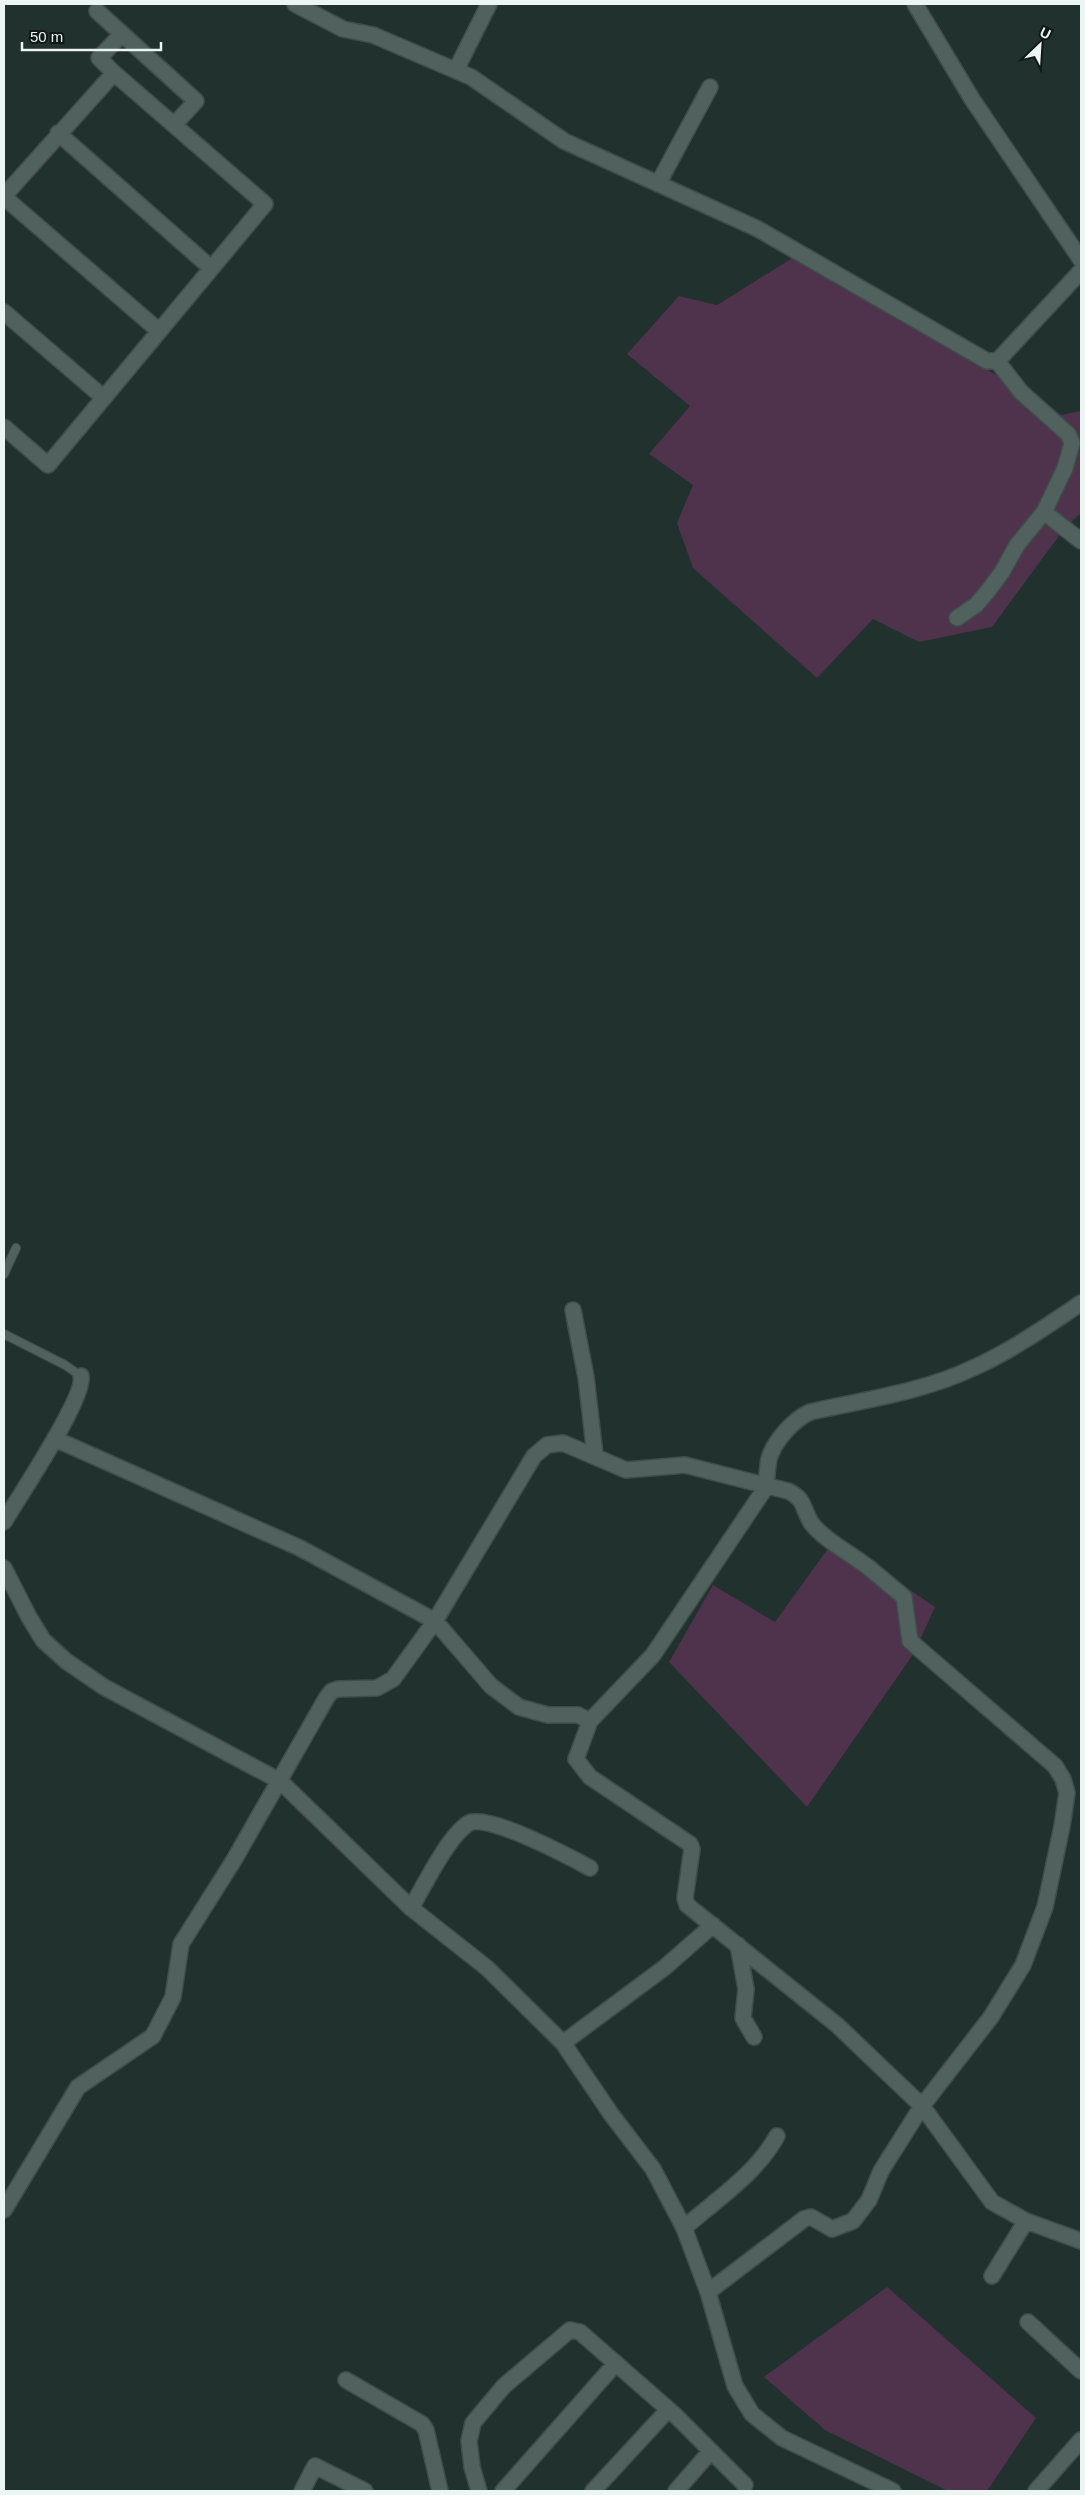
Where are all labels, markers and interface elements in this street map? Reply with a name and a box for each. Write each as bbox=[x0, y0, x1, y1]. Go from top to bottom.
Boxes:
scale bar bbox=[22, 20, 161, 52]
north arrow bbox=[1015, 20, 1065, 70]
text: U bbox=[1038, 24, 1053, 43]
text: 50 m bbox=[30, 28, 63, 45]

